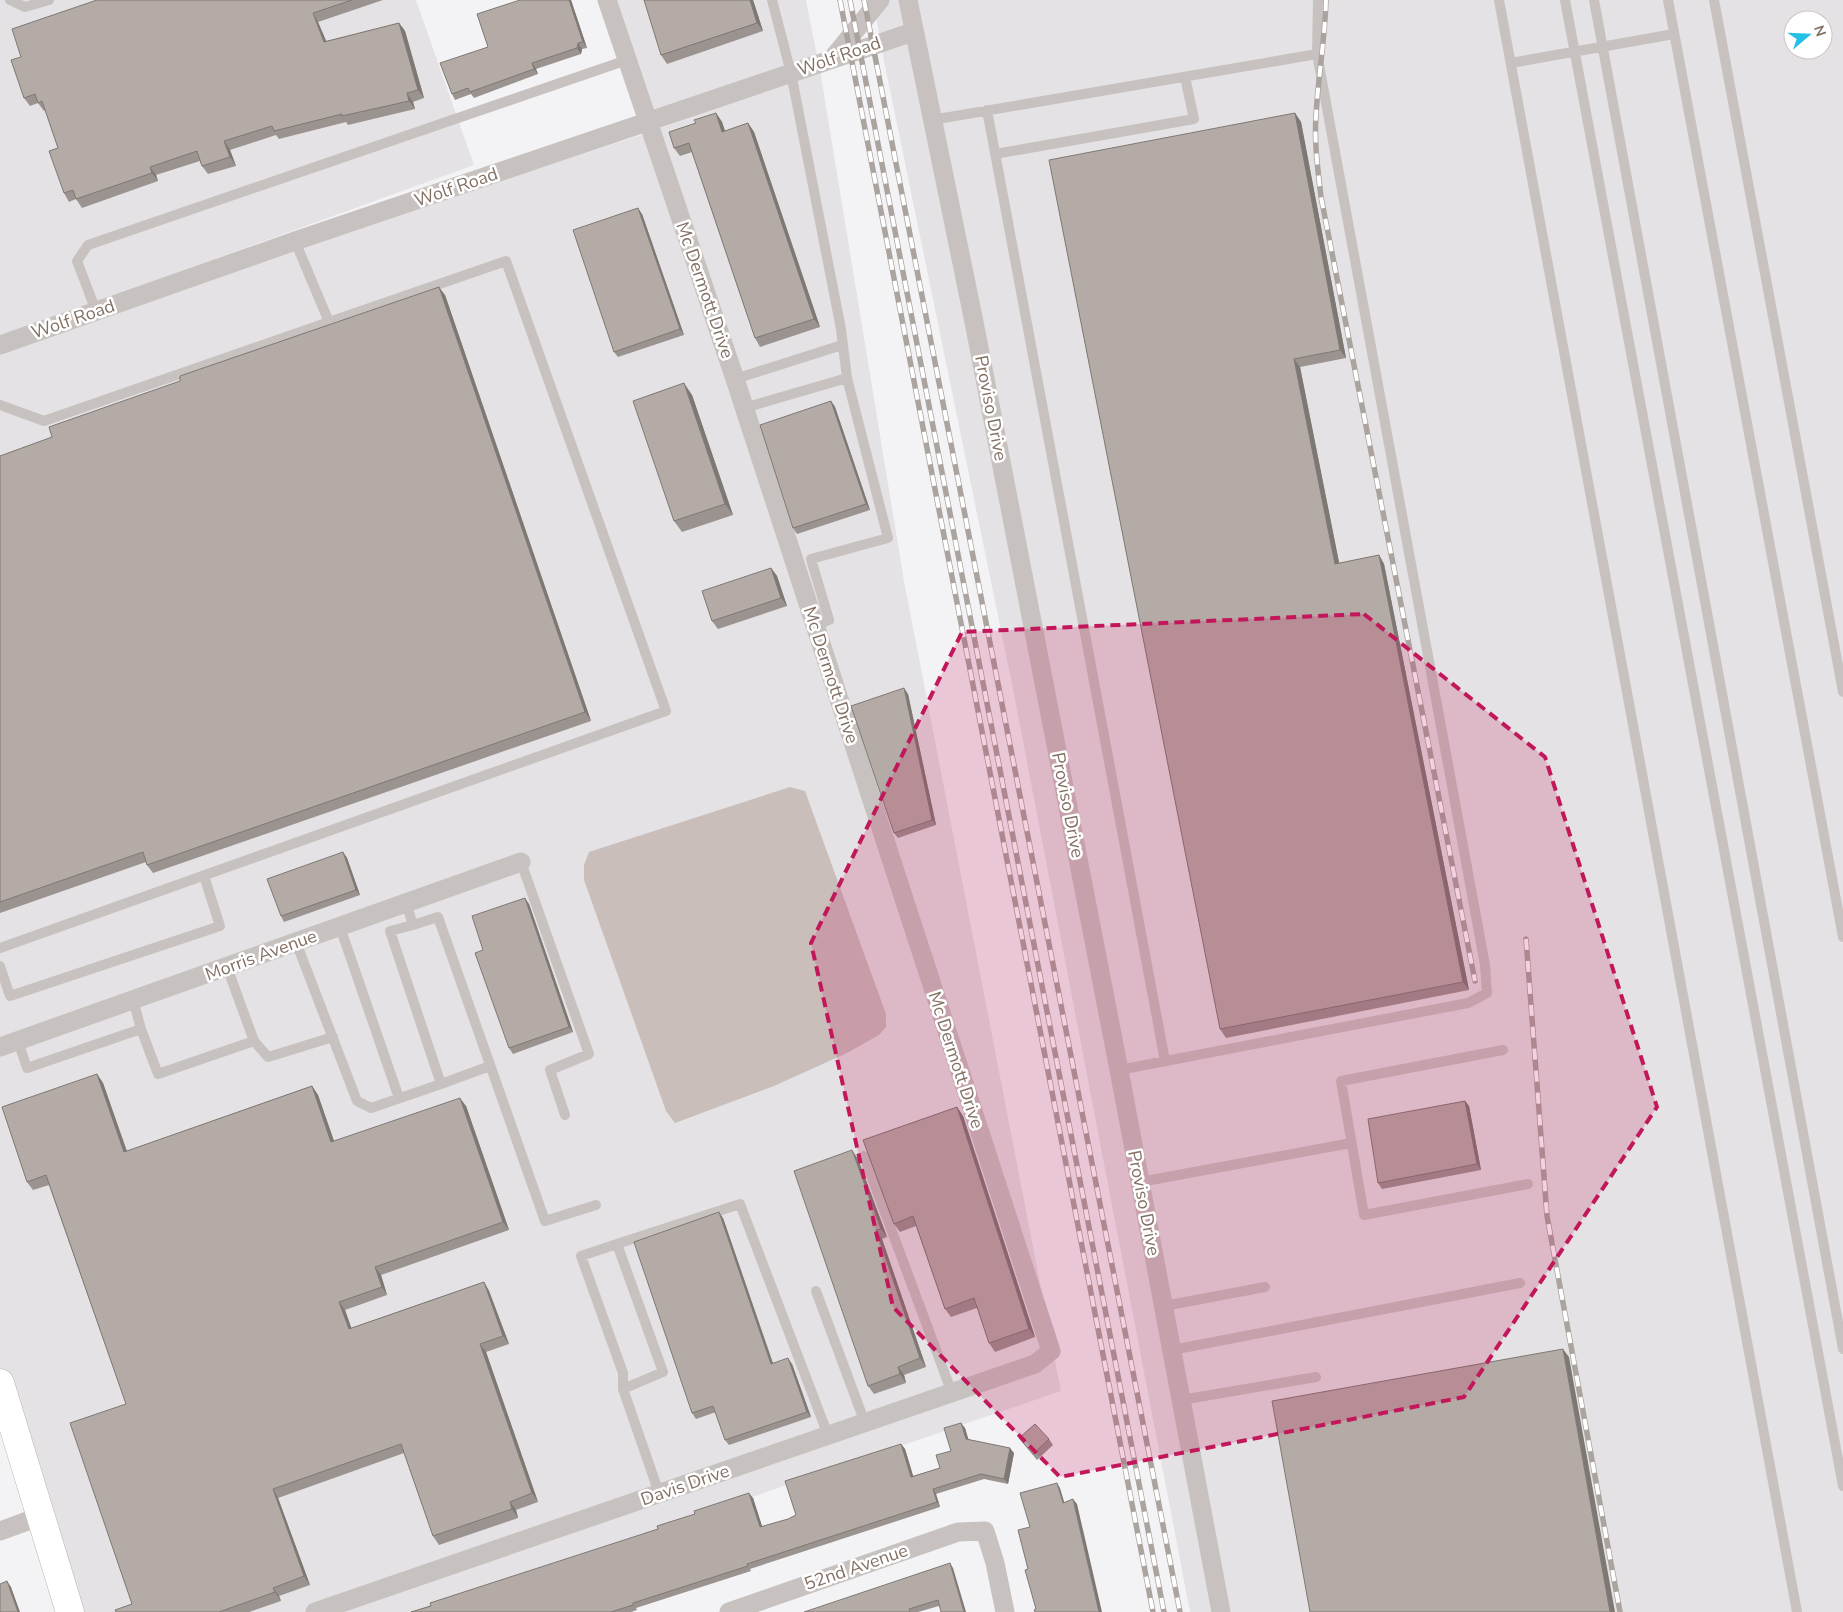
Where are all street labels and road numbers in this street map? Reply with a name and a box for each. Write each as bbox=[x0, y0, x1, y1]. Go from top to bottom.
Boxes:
street label: Wolf Road bbox=[794, 31, 884, 81]
street label: Wolf Road bbox=[411, 162, 501, 212]
street label: Mc Dermott Drive bbox=[670, 219, 740, 361]
street label: Wolf Road bbox=[28, 294, 118, 344]
street label: Proviso Drive bbox=[969, 353, 1013, 463]
street label: Mc Dermott Drive bbox=[798, 603, 864, 747]
street label: Proviso Drive bbox=[1046, 750, 1090, 860]
street label: Morris Avenue bbox=[202, 924, 320, 986]
street label: Mc Dermott Drive bbox=[923, 988, 989, 1132]
street label: Proviso Drive bbox=[1122, 1148, 1166, 1258]
street label: Davis Drive bbox=[637, 1459, 733, 1511]
street label: 52nd Avenue bbox=[801, 1538, 911, 1596]

